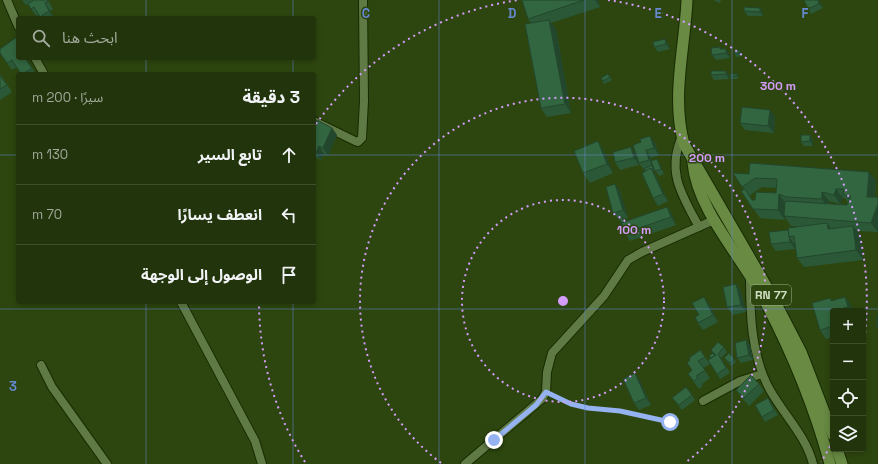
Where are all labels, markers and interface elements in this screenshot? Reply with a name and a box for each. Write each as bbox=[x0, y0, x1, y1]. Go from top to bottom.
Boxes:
text: C bbox=[362, 5, 370, 22]
text: D bbox=[508, 5, 517, 22]
text: E bbox=[654, 5, 662, 22]
text: F bbox=[802, 5, 809, 22]
search box bbox=[16, 16, 316, 60]
icon: search bbox=[30, 27, 52, 49]
text: ابحث هنا bbox=[62, 28, 118, 47]
text: 300 m bbox=[760, 78, 796, 94]
text: 3 دقيقة bbox=[243, 86, 300, 108]
text: سيرًا · 200 m bbox=[32, 89, 103, 106]
icon: ahead bbox=[278, 144, 300, 166]
text: تابع السير bbox=[198, 145, 262, 164]
text: 130 m bbox=[32, 146, 68, 163]
text: 200 m bbox=[689, 150, 725, 166]
icon: left bbox=[278, 204, 300, 226]
text: انعطف يسارًا bbox=[178, 205, 262, 224]
text: 70 m bbox=[32, 206, 62, 223]
text: 100 m bbox=[617, 222, 651, 238]
icon: arrive bbox=[278, 264, 300, 286]
text: الوصول إلى الوجهة bbox=[141, 265, 262, 284]
road number: RN 77 bbox=[751, 285, 791, 305]
centre of rings bbox=[556, 294, 570, 308]
map controls bbox=[830, 308, 866, 452]
button: + bbox=[830, 308, 866, 344]
button: − bbox=[830, 344, 866, 380]
text: 3 bbox=[9, 378, 17, 395]
button: locate bbox=[830, 380, 866, 416]
route start bbox=[661, 413, 679, 431]
button: layers bbox=[830, 416, 866, 452]
route end bbox=[485, 431, 503, 449]

